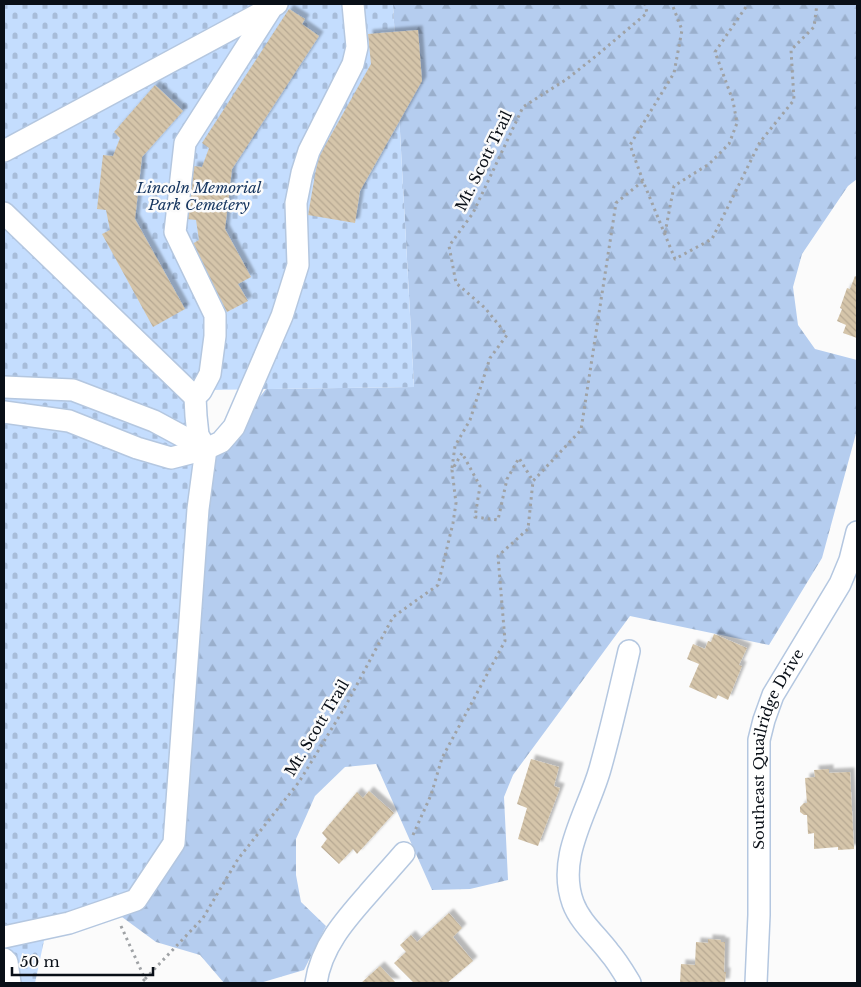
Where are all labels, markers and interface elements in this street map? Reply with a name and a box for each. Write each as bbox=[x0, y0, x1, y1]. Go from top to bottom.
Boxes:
street label: Mt. Scott Trail bbox=[451, 107, 516, 214]
park label: Lincoln Memorial Park Cemetery bbox=[136, 178, 262, 214]
street label: Southeast Quailridge Drive bbox=[749, 645, 808, 850]
street label: Mt. Scott Trail bbox=[280, 676, 353, 779]
scale bar bbox=[12, 944, 154, 976]
text: 50 m bbox=[20, 952, 60, 971]

